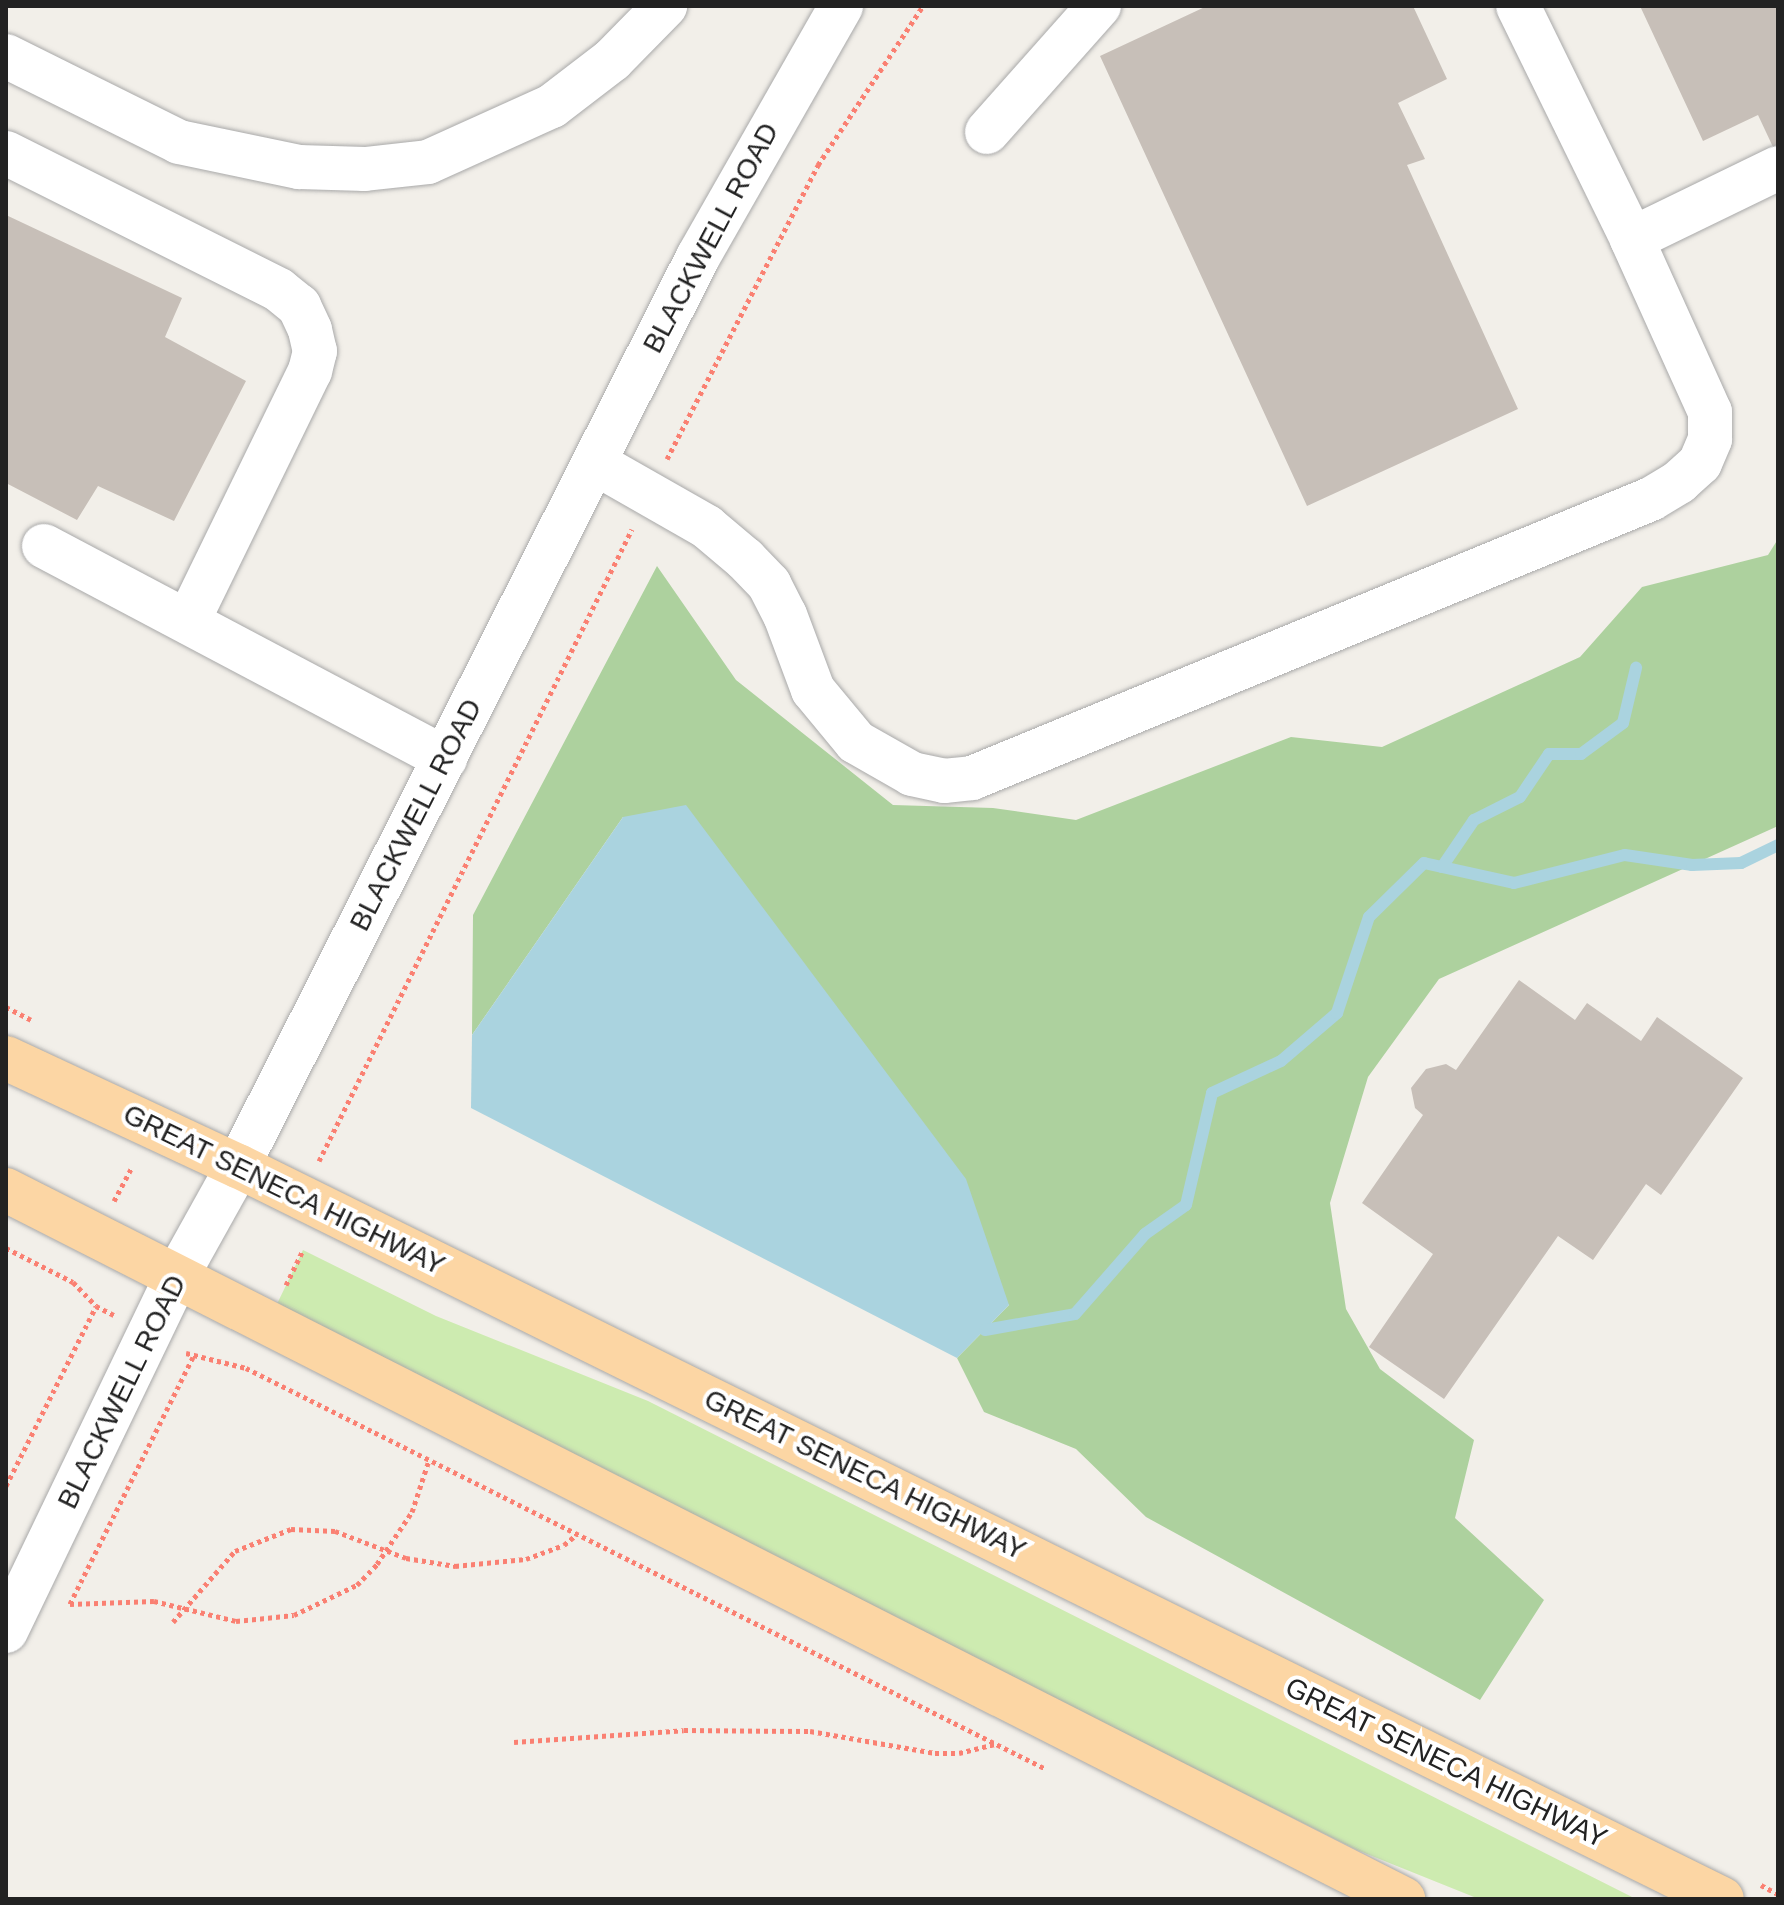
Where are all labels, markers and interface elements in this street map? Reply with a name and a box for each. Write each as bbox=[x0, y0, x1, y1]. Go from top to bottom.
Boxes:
street label: BLACKWELL ROAD bbox=[636, 117, 786, 359]
street label: BLACKWELL ROAD bbox=[343, 693, 489, 937]
street label: GREAT SENECA HIGHWAY bbox=[117, 1097, 451, 1283]
street label: BLACKWELL ROAD bbox=[51, 1269, 193, 1515]
street label: GREAT SENECA HIGHWAY bbox=[698, 1382, 1032, 1568]
street label: GREAT SENECA HIGHWAY bbox=[1279, 1670, 1613, 1856]

